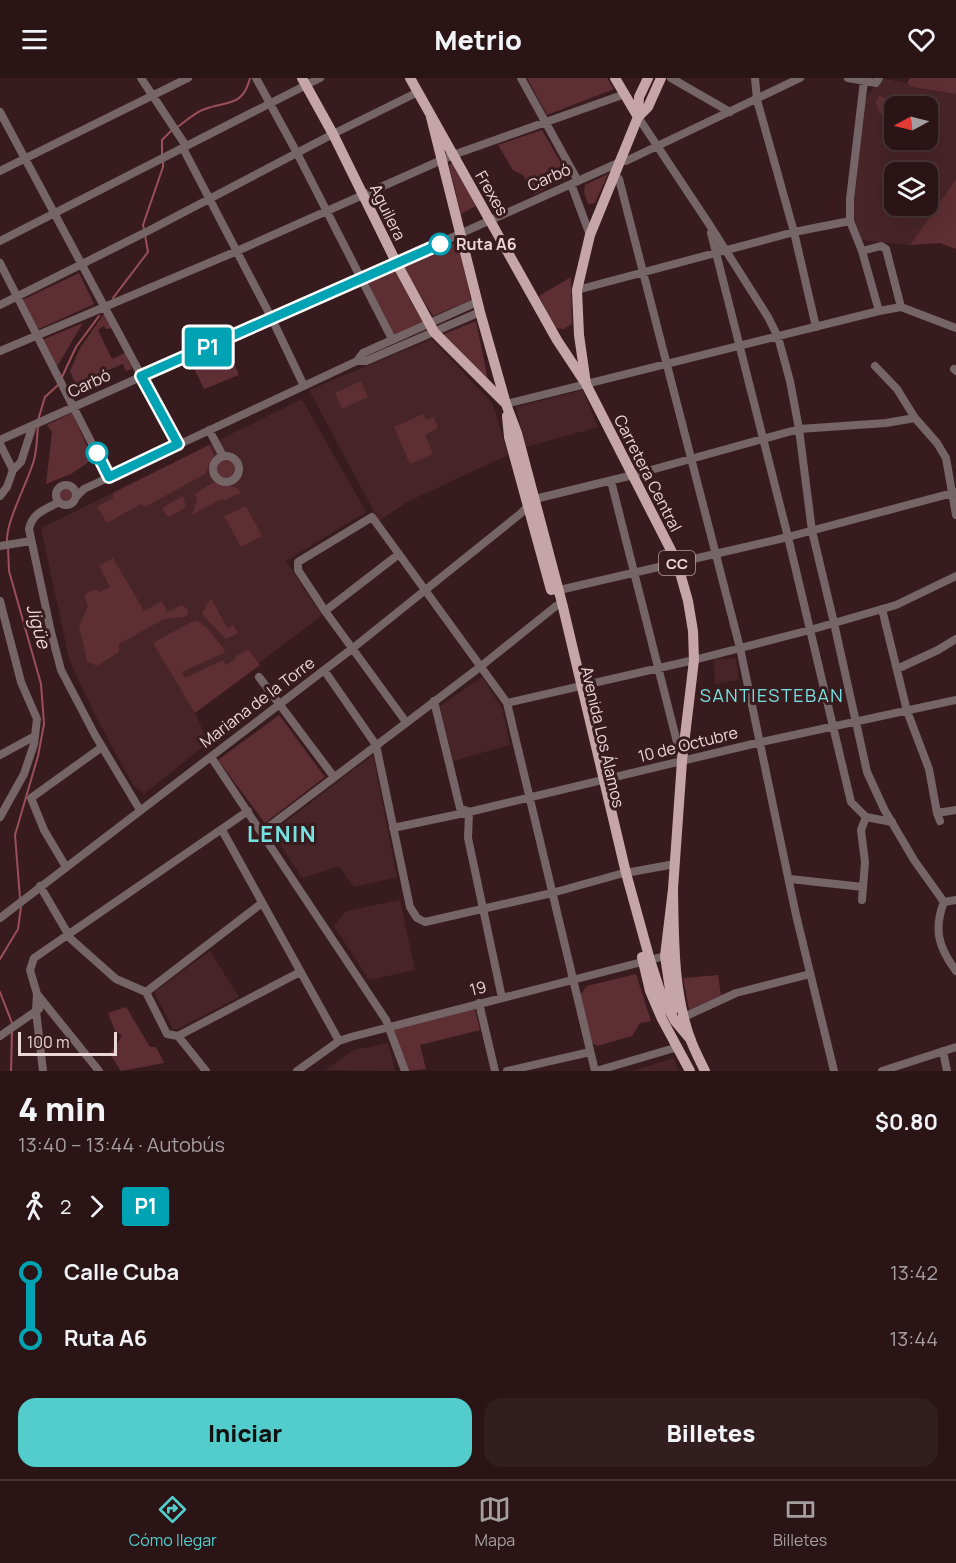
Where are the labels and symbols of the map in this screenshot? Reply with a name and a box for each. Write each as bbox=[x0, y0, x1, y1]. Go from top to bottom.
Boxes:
north arrow bbox=[884, 96, 938, 150]
street label: Carbó bbox=[524, 158, 574, 196]
street label: Frexes bbox=[470, 166, 514, 220]
street label: Aguilera bbox=[365, 180, 411, 244]
marker: Ruta A6 bbox=[429, 233, 451, 255]
place label: Ruta A6 bbox=[456, 233, 517, 255]
line badge: P1 bbox=[181, 328, 235, 366]
street label: Carbó bbox=[64, 364, 114, 402]
street label: Carretera Central bbox=[609, 411, 687, 535]
unlabelled marker bbox=[86, 442, 108, 464]
road number: CC bbox=[659, 551, 695, 575]
water label: Jigüe bbox=[21, 601, 57, 652]
street label: Mariana de la Torre bbox=[195, 651, 319, 753]
street label: Avenida Los Álamos bbox=[576, 664, 630, 810]
district label: SANTIESTEBAN bbox=[700, 683, 844, 707]
street label: 10 de Octubre bbox=[636, 721, 740, 767]
district label: LENIN bbox=[247, 819, 317, 849]
street label: 19 bbox=[467, 975, 489, 1001]
scale bar bbox=[18, 1029, 117, 1056]

